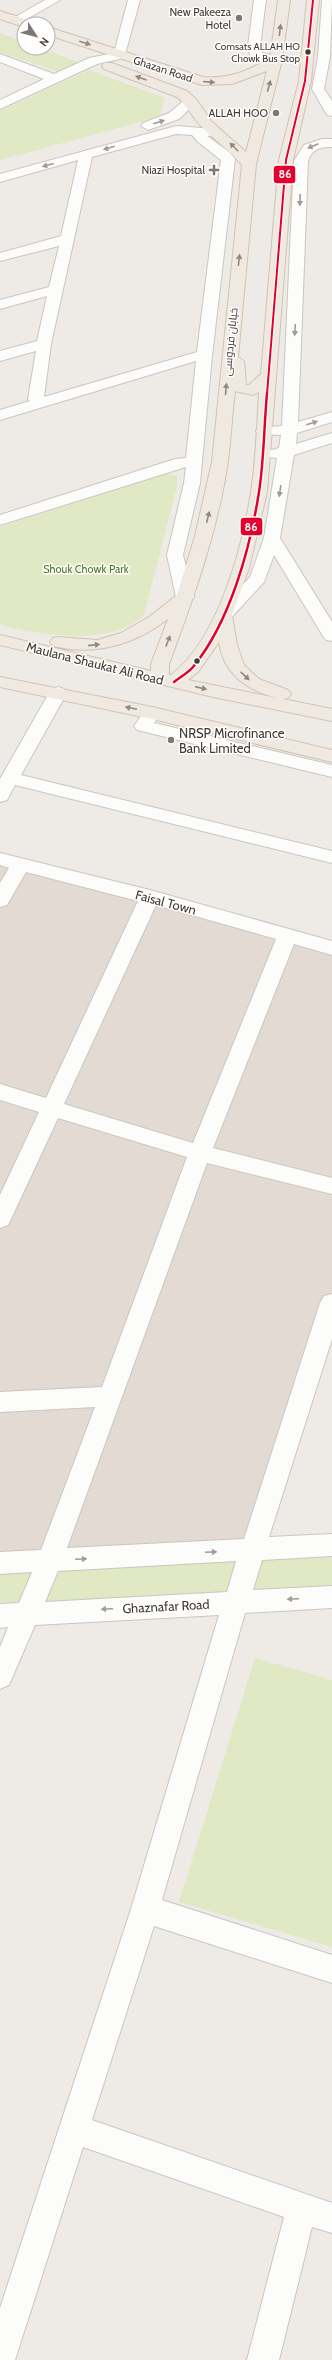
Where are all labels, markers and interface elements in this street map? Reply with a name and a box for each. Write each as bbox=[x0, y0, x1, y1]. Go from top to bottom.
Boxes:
place label: New Pakeeza Hotel bbox=[169, 5, 232, 32]
marker: New Pakeeza Hotel bbox=[234, 13, 244, 23]
north arrow bbox=[16, 16, 56, 56]
one-way arrow bbox=[277, 24, 283, 36]
text: N bbox=[36, 35, 52, 49]
one-way arrow bbox=[79, 40, 91, 46]
place label: Comsats ALLAH HO Chowk Bus Stop bbox=[215, 40, 300, 65]
marker: Comsats ALLAH HO Chowk Bus Stop bbox=[303, 47, 313, 57]
street label: Ghazan Road bbox=[132, 53, 194, 85]
one-way arrow bbox=[135, 75, 147, 81]
one-way arrow bbox=[203, 79, 215, 85]
one-way arrow bbox=[267, 80, 273, 92]
place label: ALLAH HOO bbox=[208, 106, 269, 120]
marker: ALLAH HOO bbox=[271, 108, 281, 118]
one-way arrow bbox=[153, 119, 165, 125]
one-way arrow bbox=[229, 142, 238, 152]
one-way arrow bbox=[306, 144, 318, 150]
one-way arrow bbox=[103, 145, 115, 151]
one-way arrow bbox=[42, 162, 55, 168]
place label: Niazi Hospital bbox=[141, 163, 205, 177]
marker: Niazi Hospital bbox=[208, 164, 220, 176]
line badge: 86 bbox=[273, 165, 296, 184]
text: 86 bbox=[279, 167, 291, 181]
one-way arrow bbox=[297, 194, 303, 207]
one-way arrow bbox=[235, 253, 242, 266]
street label: خیابان فردوسی bbox=[219, 307, 241, 377]
one-way arrow bbox=[292, 324, 298, 337]
one-way arrow bbox=[223, 383, 229, 395]
one-way arrow bbox=[306, 420, 318, 426]
one-way arrow bbox=[277, 485, 283, 497]
one-way arrow bbox=[205, 511, 211, 524]
line badge: 86 bbox=[240, 517, 263, 536]
text: 86 bbox=[245, 520, 257, 534]
park label: Shouk Chowk Park bbox=[43, 562, 129, 576]
one-way arrow bbox=[166, 635, 172, 647]
street label: Maulana Shaukat Ali Road bbox=[25, 638, 165, 688]
one-way arrow bbox=[88, 641, 100, 648]
unlabelled marker bbox=[192, 656, 202, 666]
one-way arrow bbox=[240, 672, 250, 681]
one-way arrow bbox=[195, 686, 207, 692]
one-way arrow bbox=[124, 705, 137, 711]
place label: NRSP Microfinance Bank Limited bbox=[179, 725, 285, 756]
marker: NRSP Microfinance Bank Limited bbox=[166, 735, 176, 745]
street label: Faisal Town bbox=[134, 886, 198, 918]
one-way arrow bbox=[205, 1549, 218, 1555]
one-way arrow bbox=[75, 1555, 87, 1562]
street label: Ghaznafar Road bbox=[122, 1596, 210, 1616]
one-way arrow bbox=[287, 1596, 299, 1603]
one-way arrow bbox=[101, 1606, 113, 1613]

